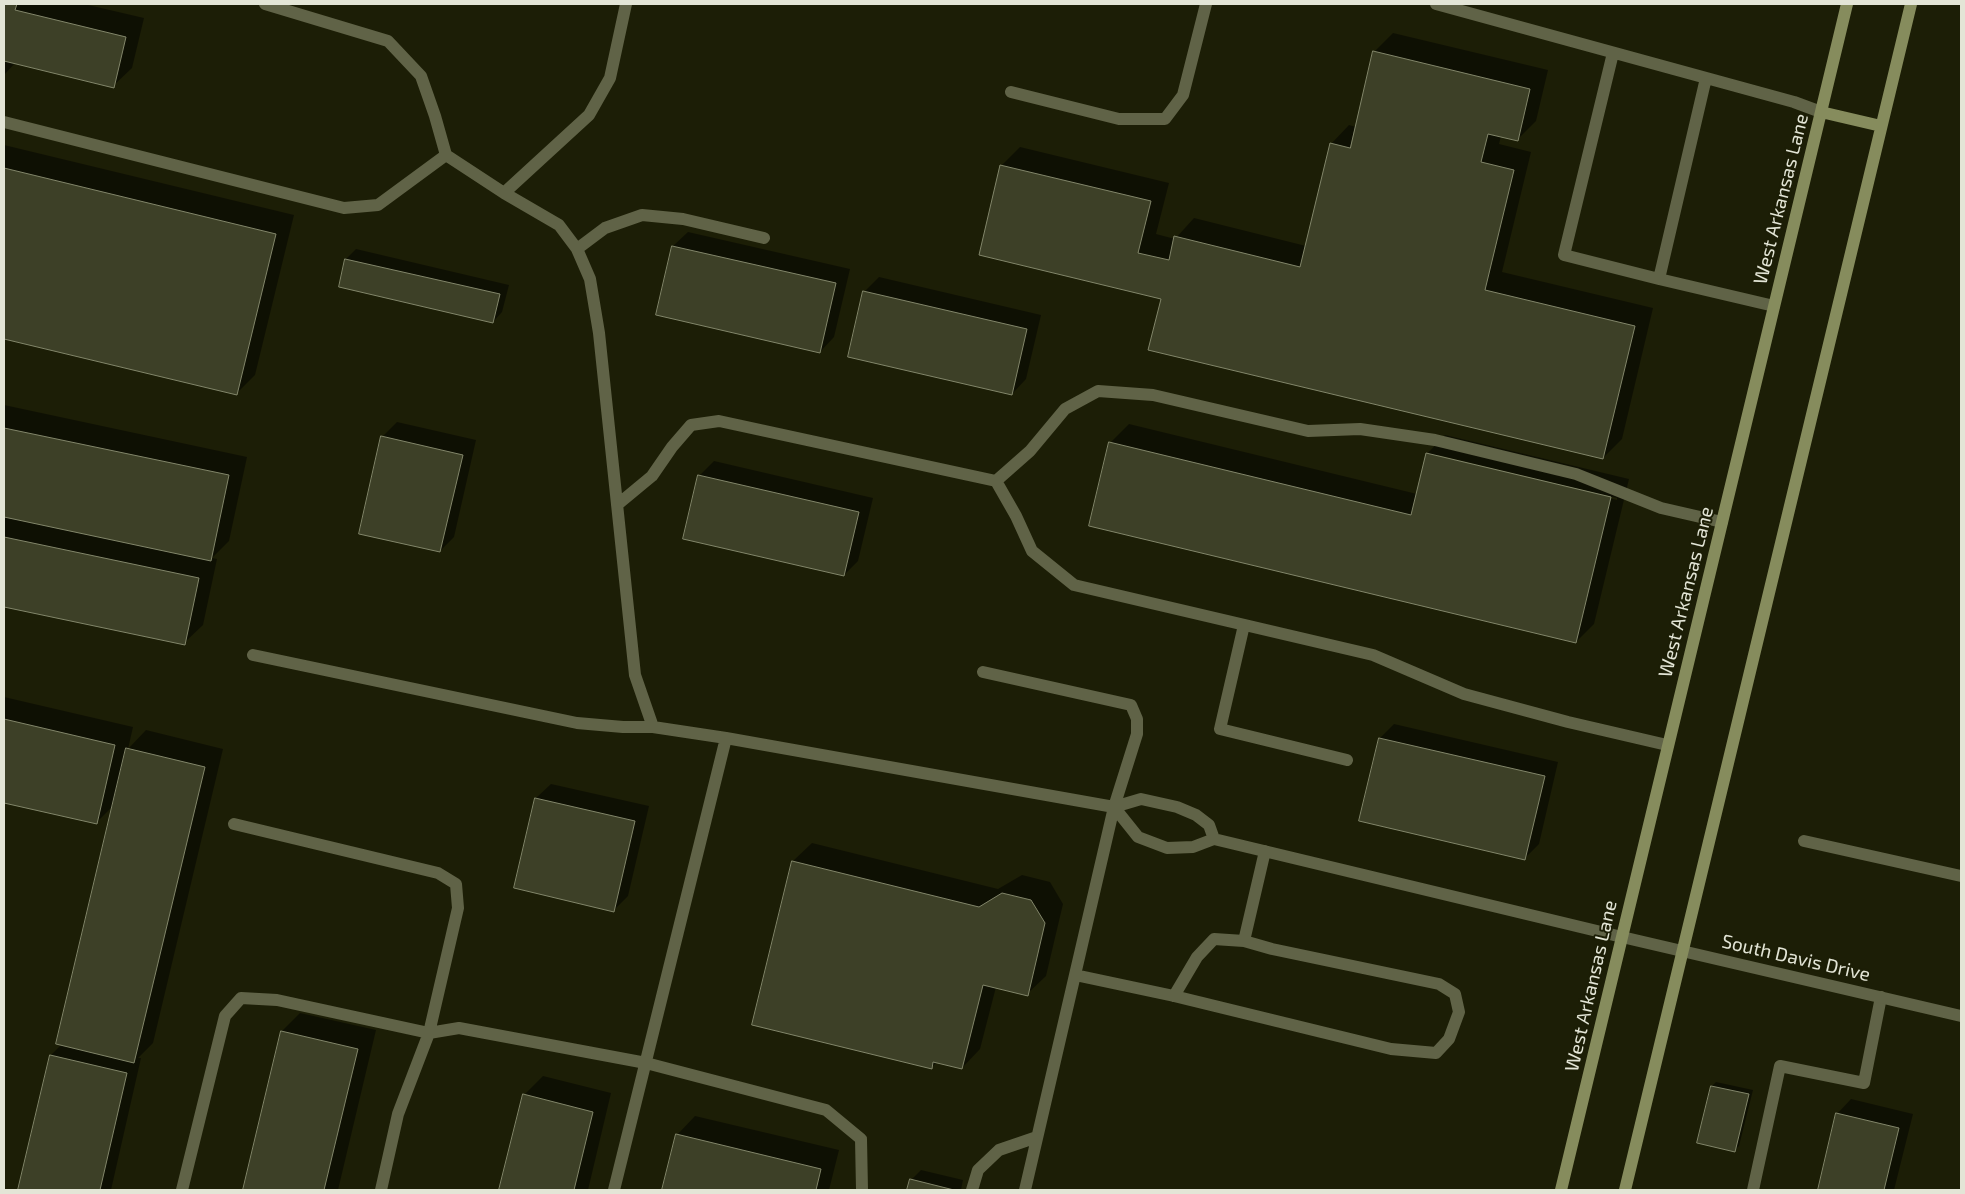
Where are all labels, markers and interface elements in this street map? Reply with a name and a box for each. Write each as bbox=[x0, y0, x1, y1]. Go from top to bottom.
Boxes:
street label: West Arkansas Lane bbox=[1749, 111, 1813, 287]
street label: West Arkansas Lane bbox=[1654, 504, 1718, 680]
street label: West Arkansas Lane bbox=[1560, 898, 1622, 1074]
street label: South Davis Drive bbox=[1720, 930, 1872, 986]

